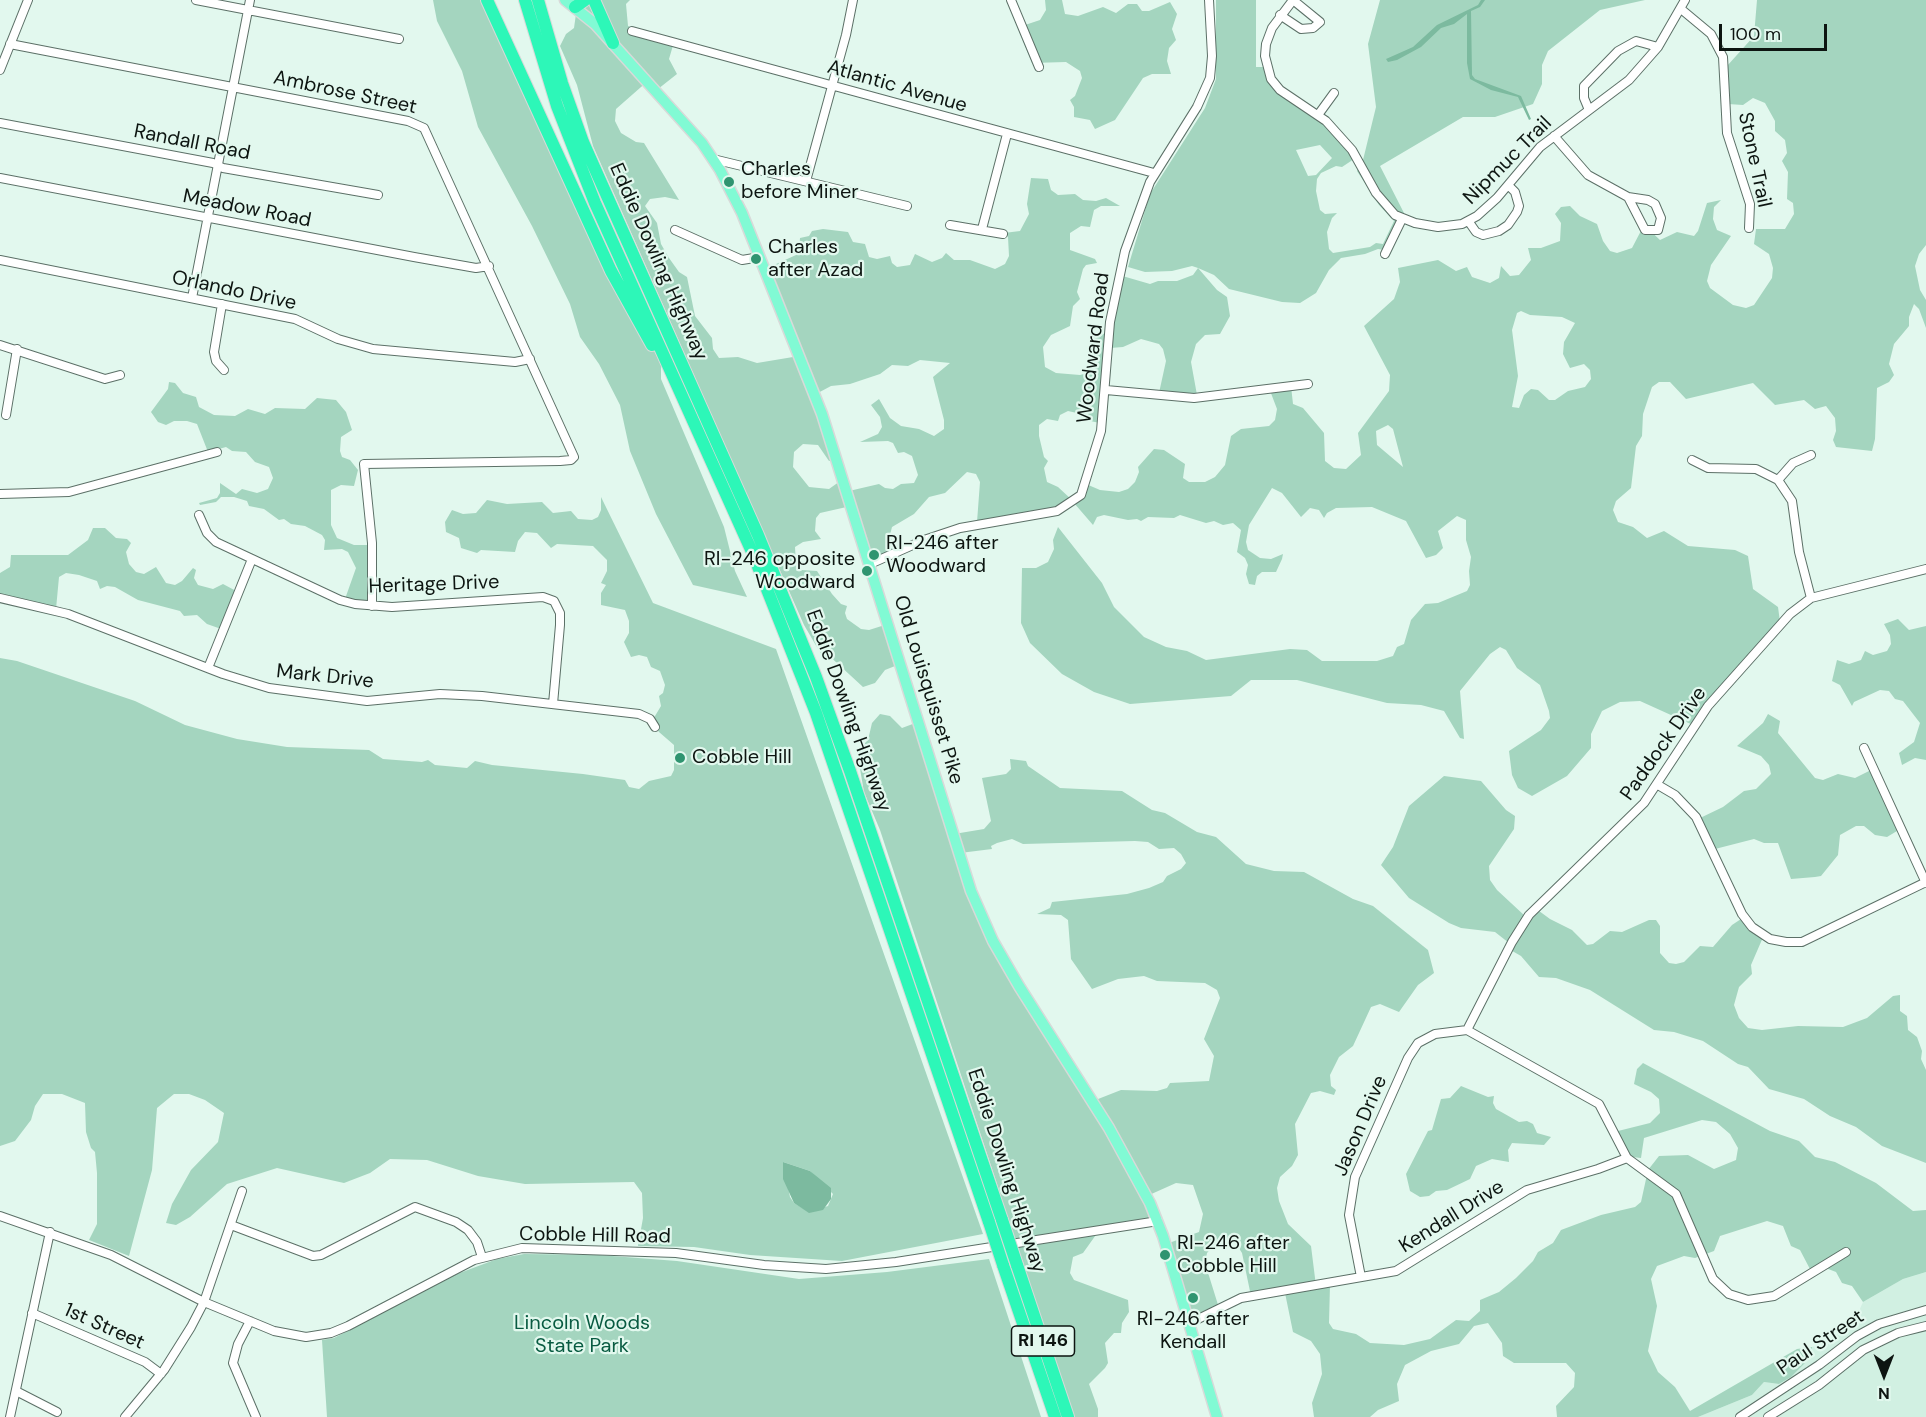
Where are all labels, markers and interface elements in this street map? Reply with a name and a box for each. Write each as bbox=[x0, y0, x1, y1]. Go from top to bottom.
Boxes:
scale bar bbox=[1722, 12, 1830, 50]
text: 100 m bbox=[1730, 22, 1781, 46]
street label: Atlantic Avenue bbox=[824, 56, 970, 118]
street label: Ambrose Street bbox=[271, 66, 419, 120]
street label: Stone Trail bbox=[1732, 110, 1776, 210]
street label: Nipmuc Trail bbox=[1459, 112, 1557, 210]
street label: Randall Road bbox=[132, 120, 252, 166]
place label: Charles before Miner bbox=[741, 158, 859, 205]
street label: Eddie Dowling Highway bbox=[604, 160, 712, 364]
marker: Charles before Miner bbox=[722, 175, 736, 189]
street label: Meadow Road bbox=[181, 185, 313, 233]
place label: Charles after Azad bbox=[768, 236, 863, 283]
marker: Charles after Azad bbox=[749, 252, 763, 266]
street label: Orlando Drive bbox=[170, 266, 298, 316]
street label: Woodward Road bbox=[1073, 271, 1115, 425]
place label: RI-246 after Woodward bbox=[886, 532, 999, 579]
place label: RI-246 opposite Woodward bbox=[704, 548, 855, 595]
marker: RI-246 after Woodward bbox=[867, 548, 881, 562]
marker: RI-246 opposite Woodward bbox=[860, 564, 874, 578]
street label: Heritage Drive bbox=[368, 571, 500, 599]
street label: Old Louisquisset Pike bbox=[888, 593, 968, 787]
street label: Eddie Dowling Highway bbox=[800, 607, 896, 815]
street label: Mark Drive bbox=[275, 660, 375, 694]
street label: Paddock Drive bbox=[1616, 683, 1712, 805]
place label: Cobble Hill bbox=[692, 746, 792, 770]
marker: Cobble Hill bbox=[673, 751, 687, 765]
street label: Eddie Dowling Highway bbox=[962, 1066, 1050, 1276]
street label: Jason Drive bbox=[1329, 1072, 1393, 1180]
street label: Kendall Drive bbox=[1395, 1175, 1509, 1259]
street label: Cobble Hill Road bbox=[519, 1223, 671, 1249]
place label: RI-246 after Cobble Hill bbox=[1177, 1232, 1290, 1279]
marker: RI-246 after Cobble Hill bbox=[1158, 1248, 1172, 1262]
marker: RI-246 after Kendall bbox=[1186, 1291, 1200, 1305]
street label: 1st Street bbox=[60, 1299, 148, 1355]
street label: Paul Street bbox=[1773, 1305, 1869, 1381]
place label: RI-246 after Kendall bbox=[1137, 1308, 1249, 1355]
park label: Lincoln Woods State Park bbox=[514, 1312, 650, 1359]
road number: RI 146 bbox=[1012, 1326, 1074, 1356]
north arrow bbox=[1854, 1345, 1914, 1405]
text: N bbox=[1878, 1383, 1890, 1404]

